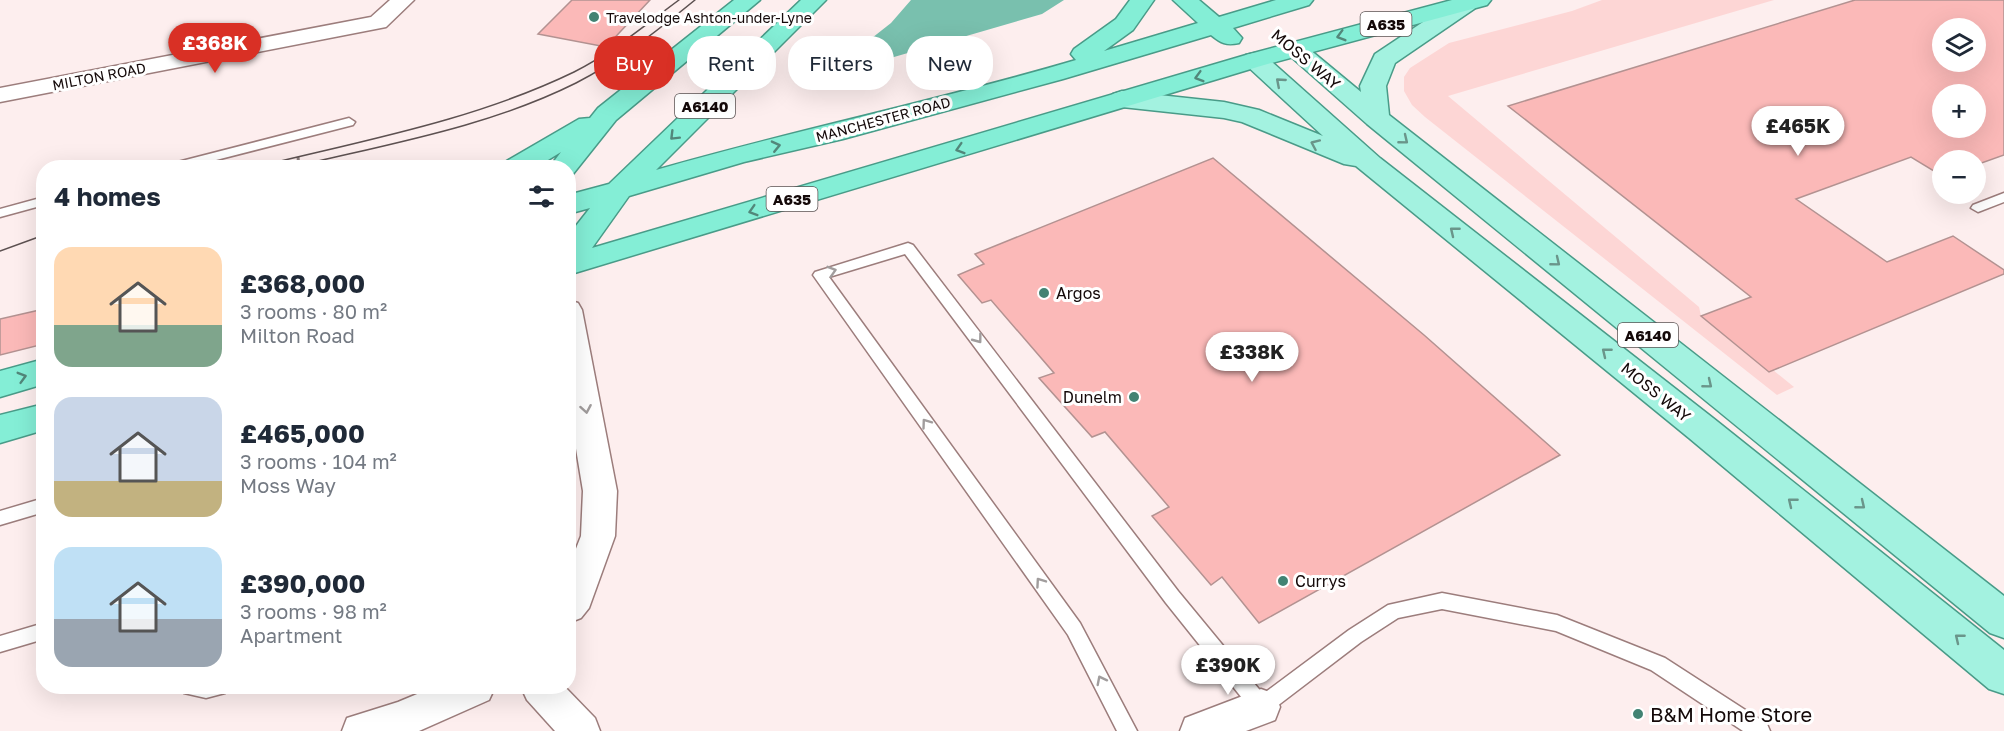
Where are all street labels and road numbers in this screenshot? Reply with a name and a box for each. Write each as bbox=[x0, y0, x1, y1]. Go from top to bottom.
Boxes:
road number: A635 bbox=[1360, 12, 1412, 36]
street label: MOSS WAY bbox=[1267, 24, 1345, 94]
street label: MILTON ROAD bbox=[51, 59, 147, 93]
street label: MANCHESTER ROAD bbox=[814, 93, 952, 145]
road number: A6140 bbox=[675, 94, 735, 118]
road number: A635 bbox=[766, 187, 818, 211]
road number: A6140 bbox=[1618, 323, 1678, 347]
street label: MOSS WAY bbox=[1617, 358, 1695, 427]

